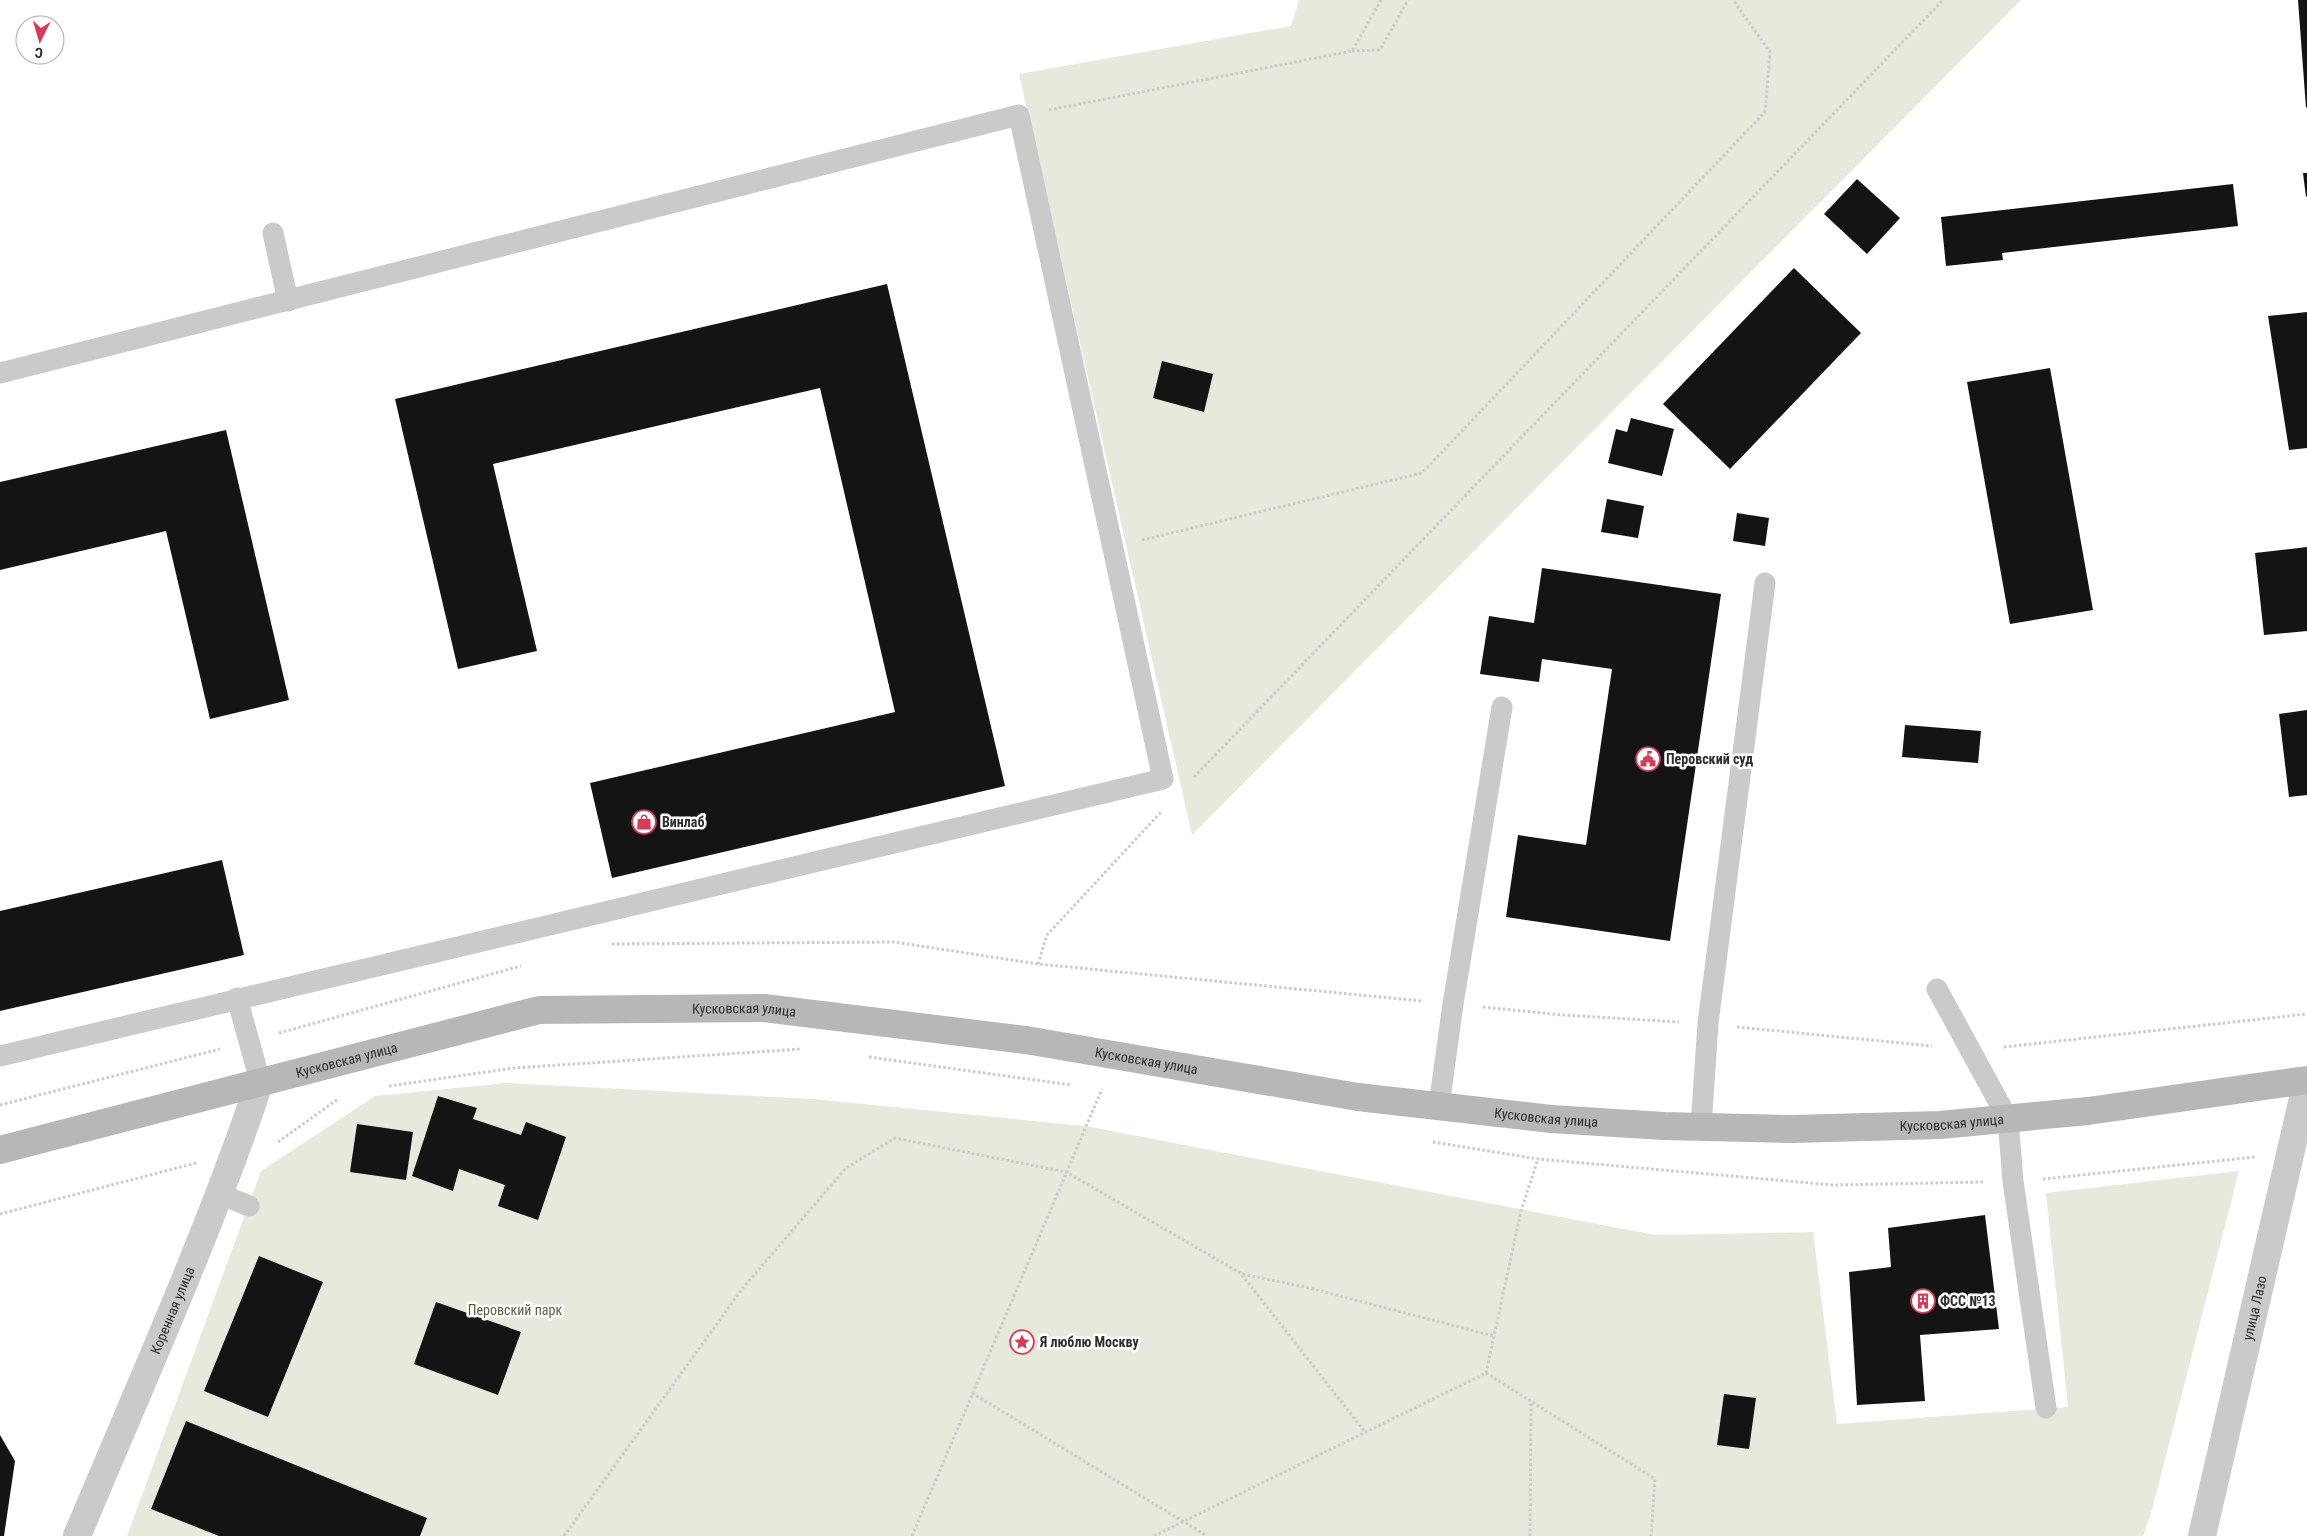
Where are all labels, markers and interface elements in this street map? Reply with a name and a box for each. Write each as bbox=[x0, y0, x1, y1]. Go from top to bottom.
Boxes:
north arrow bbox=[15, 15, 65, 65]
text: С bbox=[34, 45, 44, 61]
public building icon: Перовский суд bbox=[1635, 746, 1661, 772]
place label: Перовский суд bbox=[1666, 751, 1753, 767]
shop icon: Винлаб bbox=[631, 809, 657, 835]
place label: Винлаб bbox=[662, 814, 704, 830]
street label: Кусковская улица bbox=[692, 1000, 797, 1020]
street label: Кусковская улица bbox=[294, 1039, 399, 1081]
street label: Кусковская улица bbox=[1094, 1044, 1199, 1077]
street label: Кусковская улица bbox=[1493, 1105, 1599, 1130]
street label: Кусковская улица bbox=[1899, 1111, 2004, 1134]
street label: Коренная улица bbox=[147, 1264, 198, 1356]
street label: улица Лазо bbox=[2239, 1274, 2270, 1342]
building icon: ФСС №13 bbox=[1910, 1288, 1936, 1314]
place label: ФСС №13 bbox=[1940, 1293, 1996, 1309]
park label: Перовский парк bbox=[468, 1302, 562, 1318]
place icon: Я люблю Москву bbox=[1009, 1329, 1035, 1355]
place label: Я люблю Москву bbox=[1039, 1334, 1139, 1350]

